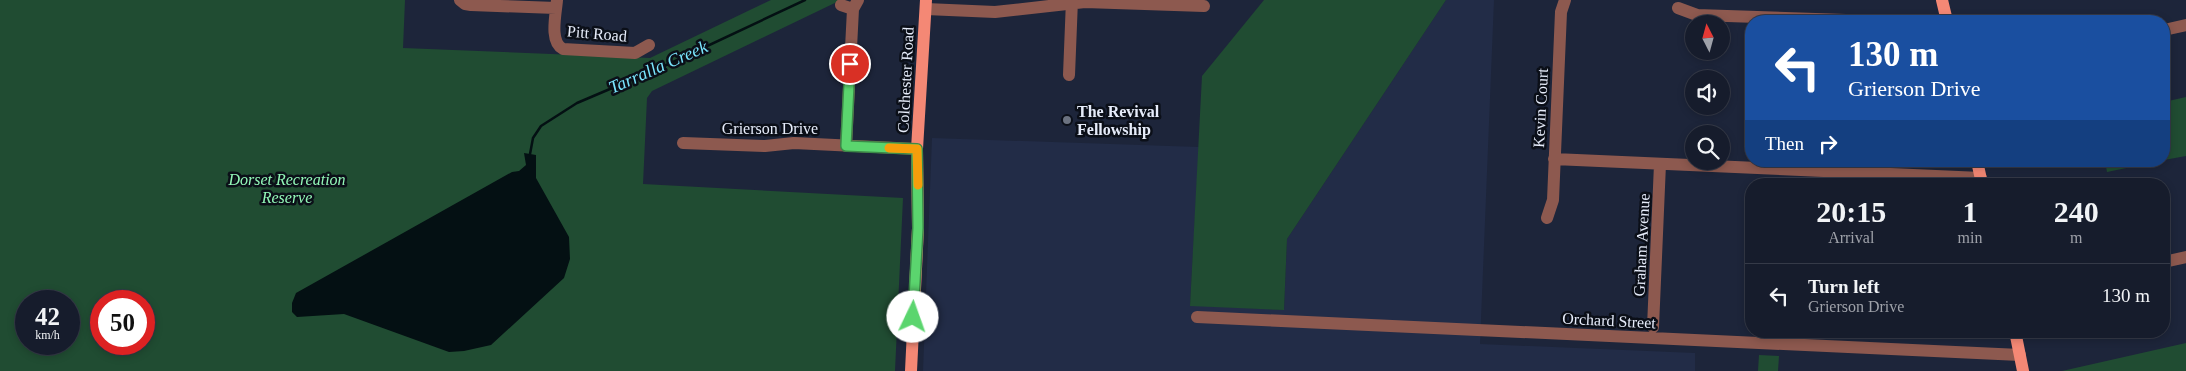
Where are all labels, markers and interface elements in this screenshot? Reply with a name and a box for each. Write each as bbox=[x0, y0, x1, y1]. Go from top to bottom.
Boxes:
north arrow bbox=[1685, 15, 1730, 60]
map controls bbox=[1685, 15, 1730, 170]
street label: Pitt Road bbox=[566, 22, 628, 45]
street label: Colchester Road bbox=[894, 27, 917, 133]
icon: left bbox=[1765, 35, 1830, 100]
text: 130 m bbox=[1848, 35, 1938, 74]
water label: Tarralla Creek bbox=[605, 36, 711, 98]
pin bbox=[829, 43, 871, 85]
icon: arrive bbox=[836, 50, 864, 78]
street label: Kevin Court bbox=[1530, 67, 1551, 148]
button: sound bbox=[1685, 70, 1730, 115]
text: Grierson Drive bbox=[1848, 76, 1981, 101]
place label: The Revival Fellowship bbox=[1077, 103, 1160, 139]
marker: The Revival Fellowship bbox=[1061, 114, 1073, 126]
street label: Grierson Drive bbox=[722, 120, 818, 137]
button: search bbox=[1685, 125, 1730, 170]
icon: right bbox=[1814, 130, 1842, 158]
text: Then bbox=[1765, 133, 1804, 154]
park label: Dorset Recreation Reserve bbox=[227, 171, 346, 206]
street label: Graham Avenue bbox=[1630, 193, 1653, 297]
text: 20:15 bbox=[1816, 195, 1886, 228]
text: 1 bbox=[1962, 195, 1977, 228]
text: 240 bbox=[2054, 195, 2099, 228]
text: Arrival bbox=[1828, 229, 1874, 246]
text: min bbox=[1958, 229, 1982, 246]
text: m bbox=[2070, 229, 2082, 246]
text: Turn left bbox=[1808, 276, 1880, 297]
icon: left bbox=[1765, 282, 1793, 310]
text: 130 m bbox=[2102, 285, 2150, 306]
speed limit sign: 50 bbox=[90, 290, 155, 355]
position arrow bbox=[886, 290, 938, 342]
text: Grierson Drive bbox=[1808, 298, 1904, 315]
text: 42 bbox=[35, 303, 60, 330]
street label: Orchard Street bbox=[1562, 310, 1657, 331]
text: km/h bbox=[35, 328, 60, 342]

